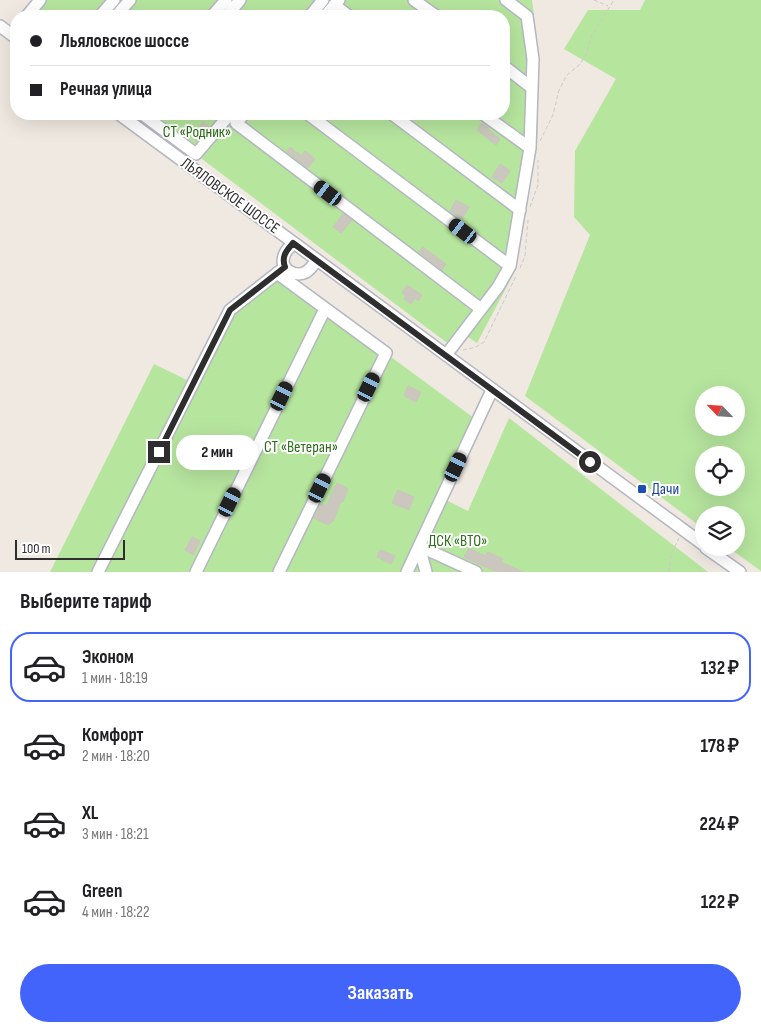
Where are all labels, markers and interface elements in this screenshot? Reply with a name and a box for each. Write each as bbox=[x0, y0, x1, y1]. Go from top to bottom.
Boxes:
text: Льяловское шоссе bbox=[60, 30, 189, 53]
text: Речная улица bbox=[60, 78, 152, 101]
park label: СТ «Родник» bbox=[163, 123, 231, 142]
street label: ЛЬЯЛОВСКОЕ ШОССЕ bbox=[177, 154, 283, 238]
car bbox=[311, 178, 344, 208]
car bbox=[446, 216, 479, 246]
car bbox=[355, 370, 382, 404]
car bbox=[268, 379, 295, 413]
north arrow bbox=[695, 386, 745, 436]
map controls bbox=[695, 386, 745, 556]
callout: 2 мин bbox=[176, 434, 259, 470]
park label: СТ «Ветеран» bbox=[264, 438, 338, 457]
route end bbox=[148, 441, 170, 463]
text: 2 мин bbox=[201, 443, 233, 462]
button: locate bbox=[695, 446, 745, 496]
car bbox=[442, 450, 469, 484]
route start bbox=[579, 451, 601, 473]
car bbox=[306, 471, 333, 505]
place label: Дачи bbox=[652, 480, 679, 499]
marker: Дачи bbox=[636, 483, 648, 495]
car bbox=[216, 485, 243, 519]
button: layers bbox=[695, 506, 745, 556]
park label: ДСК «ВТО» bbox=[429, 532, 487, 551]
scale bar bbox=[15, 537, 125, 560]
text: 100 m bbox=[22, 540, 51, 557]
text: Выберите тариф bbox=[20, 588, 152, 615]
icon: car bbox=[22, 645, 67, 690]
text: Эконом bbox=[82, 646, 134, 669]
text: 132 ₽ bbox=[701, 657, 739, 680]
text: 1 мин · 18:19 bbox=[82, 669, 148, 688]
icon: car bbox=[22, 723, 67, 768]
text: Комфорт bbox=[82, 724, 144, 747]
text: 178 ₽ bbox=[701, 735, 739, 758]
text: 2 мин · 18:20 bbox=[82, 747, 150, 766]
icon: car bbox=[22, 801, 67, 846]
text: XL bbox=[82, 802, 98, 825]
text: 224 ₽ bbox=[700, 813, 739, 836]
text: 3 мин · 18:21 bbox=[82, 825, 149, 844]
icon: car bbox=[22, 879, 67, 924]
text: Green bbox=[82, 880, 122, 903]
text: 122 ₽ bbox=[701, 891, 739, 914]
text: 4 мин · 18:22 bbox=[82, 903, 150, 922]
button: Заказать bbox=[20, 964, 741, 1022]

